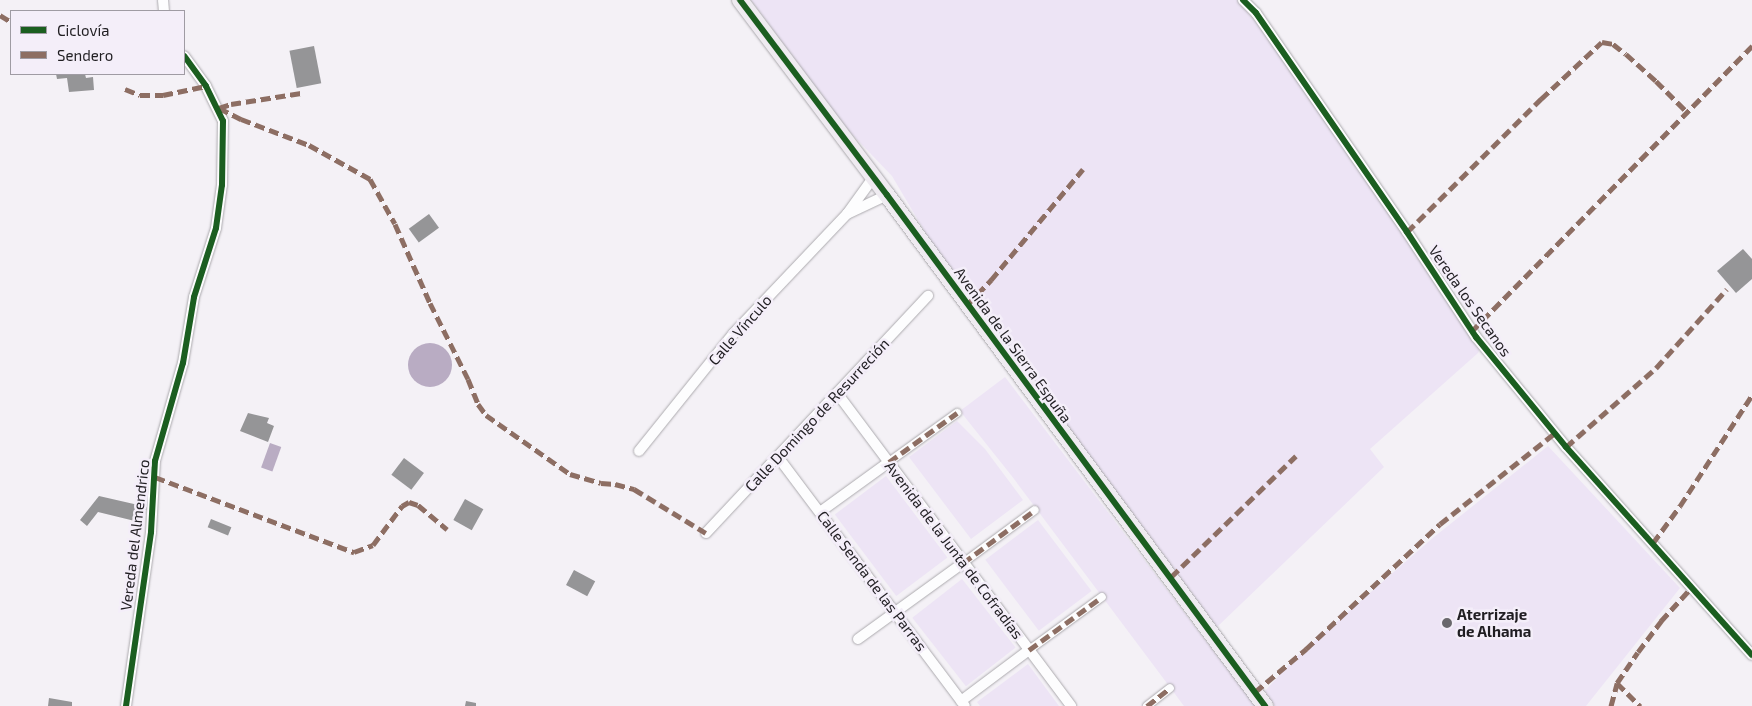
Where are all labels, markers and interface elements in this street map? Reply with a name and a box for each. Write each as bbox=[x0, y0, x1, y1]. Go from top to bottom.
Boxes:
legend bbox=[10, 10, 185, 75]
text: Ciclovía bbox=[57, 21, 109, 39]
text: Sendero bbox=[57, 46, 113, 64]
street label: Vereda los Secanos bbox=[1425, 242, 1515, 360]
street label: Avenida de la Sierra Espuña bbox=[951, 264, 1075, 426]
street label: Calle Vínculo bbox=[704, 291, 776, 369]
street label: Calle Domingo de Resurreción bbox=[741, 335, 893, 495]
street label: Avenida de la Junta de Cofradías bbox=[881, 457, 1027, 643]
street label: Vereda del Almendrico bbox=[117, 458, 153, 612]
street label: Calle Senda de las Parras bbox=[813, 507, 931, 655]
place label: Aterrizaje de Alhama bbox=[1457, 605, 1532, 640]
marker: Aterrizaje de Alhama bbox=[1441, 617, 1453, 629]

